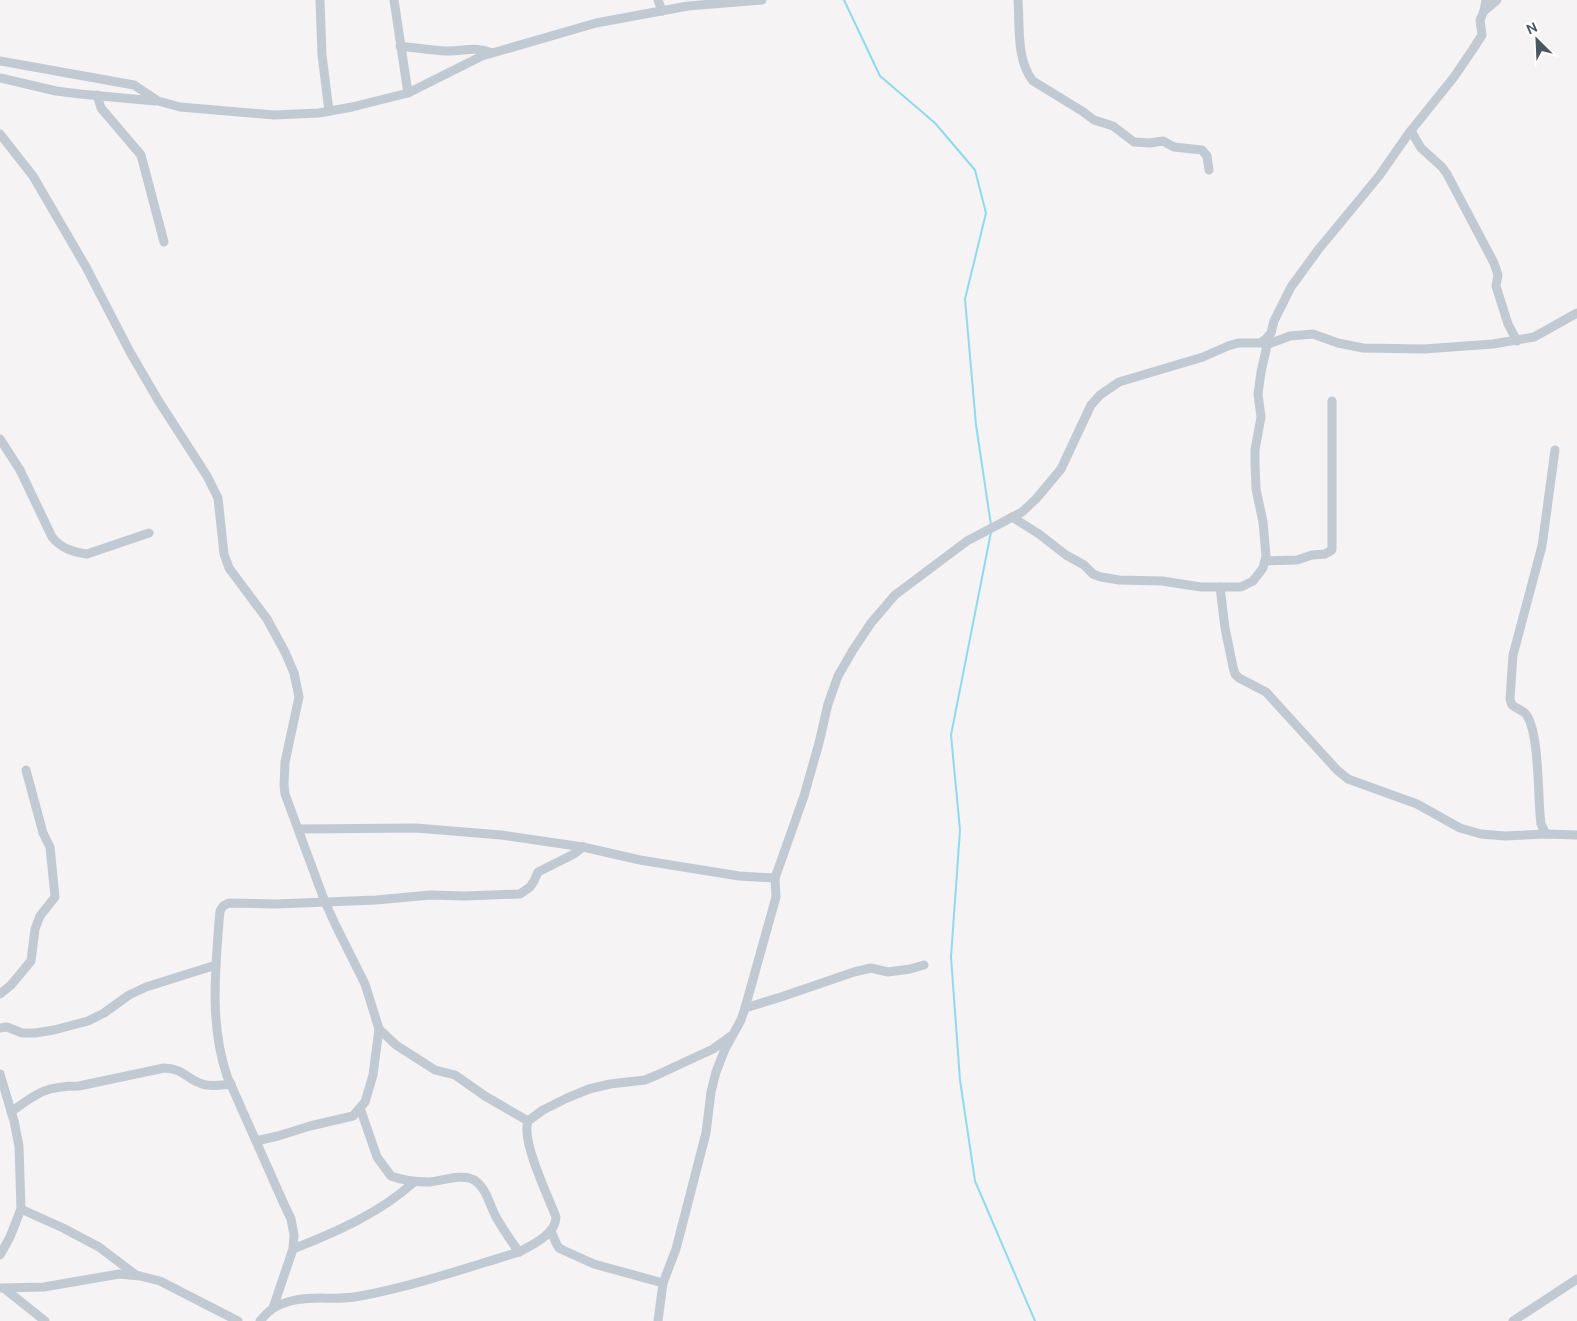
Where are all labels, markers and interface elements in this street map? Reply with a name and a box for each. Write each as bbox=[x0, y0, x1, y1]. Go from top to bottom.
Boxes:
north arrow bbox=[1512, 15, 1562, 65]
text: N bbox=[1524, 19, 1540, 38]

